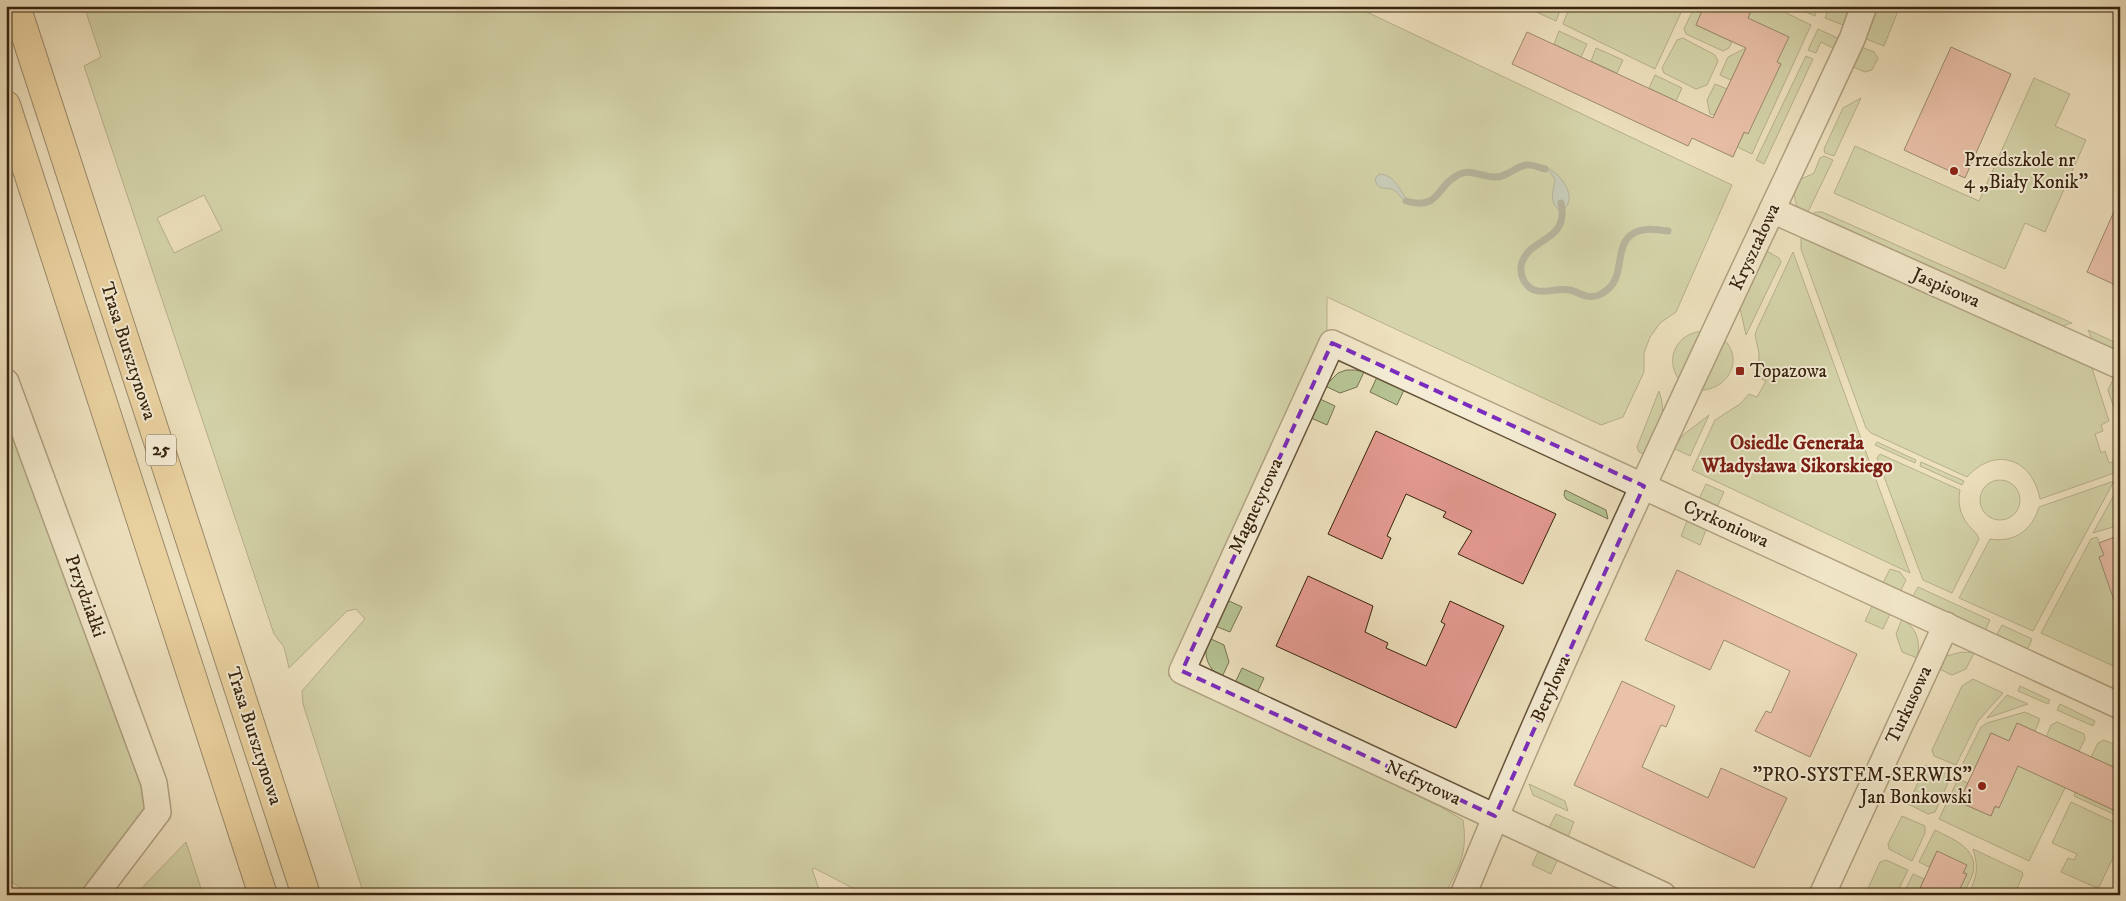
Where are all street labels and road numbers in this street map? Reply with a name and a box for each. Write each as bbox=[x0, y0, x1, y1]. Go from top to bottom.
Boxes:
street label: Kryształowa bbox=[1725, 200, 1785, 294]
street label: Jaspisowa bbox=[1907, 262, 1983, 313]
street label: Trasa Bursztynowa bbox=[95, 279, 161, 423]
road number: 25 bbox=[146, 434, 176, 466]
street label: Magnetytowa bbox=[1224, 454, 1288, 558]
street label: Cyrkoniowa bbox=[1680, 495, 1772, 553]
street label: Przydziałki bbox=[60, 552, 111, 640]
street label: Berylowa bbox=[1526, 652, 1576, 726]
street label: Turkusowa bbox=[1881, 662, 1937, 748]
street label: Trasa Bursztynowa bbox=[221, 664, 287, 808]
street label: Nefrytowa bbox=[1382, 756, 1464, 810]

